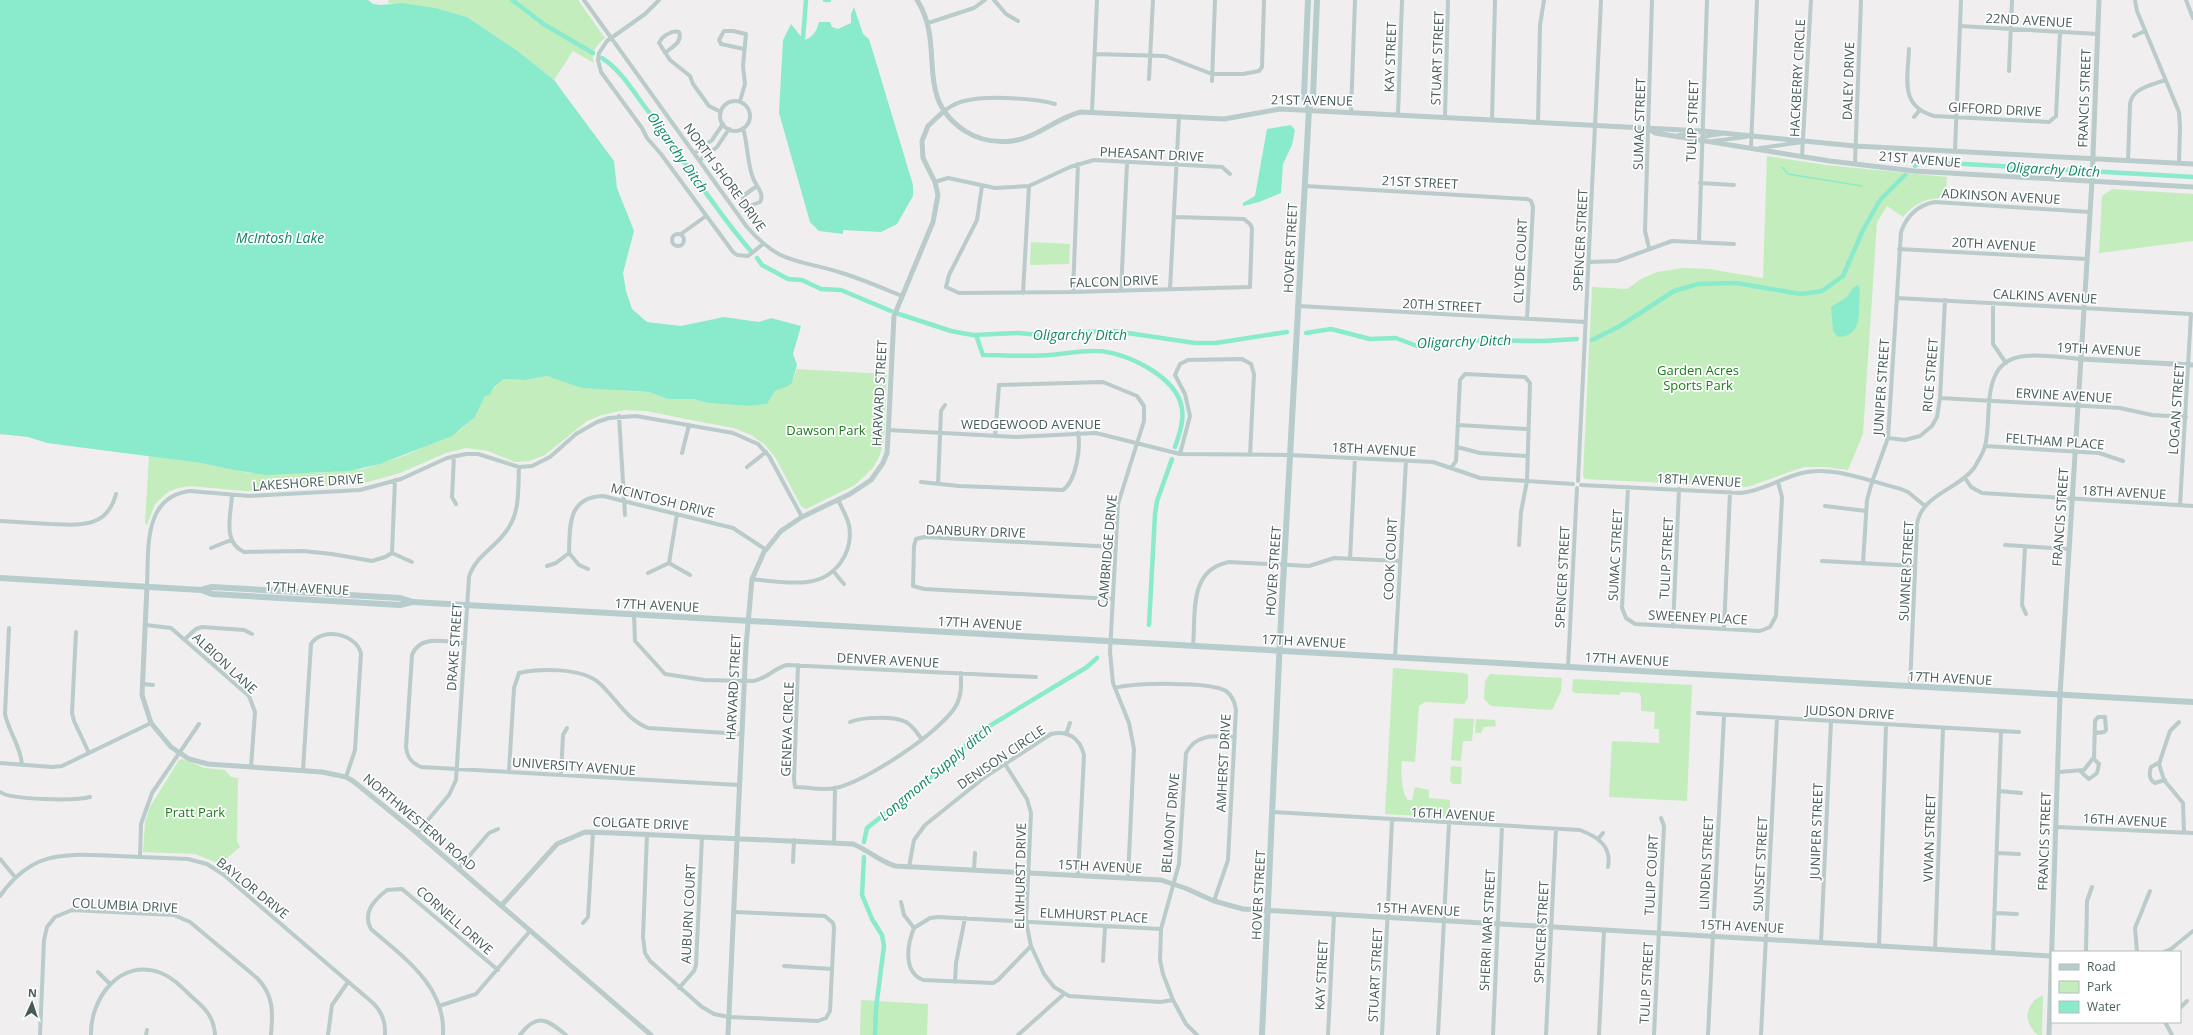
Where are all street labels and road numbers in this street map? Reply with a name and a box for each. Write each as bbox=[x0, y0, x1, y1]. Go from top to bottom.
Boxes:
street label: 22ND AVENUE bbox=[1985, 9, 2073, 31]
street label: STUART STREET bbox=[1426, 10, 1448, 106]
street label: HACKBERRY CIRCLE bbox=[1785, 18, 1809, 138]
street label: KAY STREET bbox=[1380, 20, 1400, 93]
street label: DALEY DRIVE bbox=[1838, 42, 1858, 120]
street label: FRANCIS STREET bbox=[2073, 47, 2095, 148]
street label: SUMAC STREET bbox=[1628, 77, 1650, 170]
street label: TULIP STREET bbox=[1682, 79, 1702, 162]
street label: 21ST AVENUE bbox=[1271, 90, 1353, 110]
street label: GIFFORD DRIVE bbox=[1948, 98, 2042, 120]
street label: NORTH SHORE DRIVE bbox=[680, 119, 770, 235]
street label: PHEASANT DRIVE bbox=[1099, 142, 1205, 166]
street label: 21ST AVENUE bbox=[1878, 146, 1962, 172]
street label: 21ST STREET bbox=[1381, 171, 1459, 193]
street label: ADKINSON AVENUE bbox=[1941, 184, 2061, 208]
street label: SPENCER STREET bbox=[1568, 187, 1592, 292]
street label: HOVER STREET bbox=[1279, 202, 1301, 293]
street label: CLYDE COURT bbox=[1509, 217, 1531, 304]
street label: 20TH AVENUE bbox=[1951, 233, 2037, 255]
street label: FALCON DRIVE bbox=[1069, 270, 1159, 292]
street label: CALKINS AVENUE bbox=[1992, 284, 2098, 308]
street label: 20TH STREET bbox=[1402, 294, 1483, 316]
street label: RICE STREET bbox=[1918, 336, 1942, 413]
street label: JUNIPER STREET bbox=[1869, 337, 1893, 438]
street label: HARVARD STREET bbox=[867, 338, 891, 447]
street label: 19TH AVENUE bbox=[2056, 338, 2142, 360]
street label: LOGAN STREET bbox=[2164, 362, 2188, 455]
street label: ERVINE AVENUE bbox=[2015, 383, 2113, 407]
street label: WEDGEWOOD AVENUE bbox=[961, 415, 1101, 433]
street label: FELTHAM PLACE bbox=[2005, 429, 2105, 453]
street label: 18TH AVENUE bbox=[1331, 438, 1417, 460]
street label: FRANCIS STREET bbox=[2048, 466, 2072, 567]
street label: LAKESHORE DRIVE bbox=[252, 469, 364, 495]
street label: 18TH AVENUE bbox=[1656, 469, 1742, 491]
street label: MCINTOSH DRIVE bbox=[609, 478, 717, 522]
street label: 18TH AVENUE bbox=[2081, 481, 2167, 503]
street label: CAMBRIDGE DRIVE bbox=[1093, 494, 1121, 608]
street label: SUMAC STREET bbox=[1604, 508, 1626, 601]
street label: COOK COURT bbox=[1379, 516, 1401, 601]
street label: TULIP STREET bbox=[1655, 516, 1677, 600]
street label: SUMNER STREET bbox=[1894, 519, 1918, 622]
street label: DANBURY DRIVE bbox=[926, 520, 1026, 542]
street label: SPENCER STREET bbox=[1550, 524, 1574, 629]
street label: HOVER STREET bbox=[1261, 525, 1285, 617]
street label: 17TH AVENUE bbox=[264, 577, 350, 599]
street label: 17TH AVENUE bbox=[614, 594, 700, 616]
street label: DRAKE STREET bbox=[442, 602, 466, 692]
street label: SWEENEY PLACE bbox=[1648, 605, 1748, 629]
street label: 17TH AVENUE bbox=[937, 612, 1023, 634]
street label: ALBION LANE bbox=[189, 628, 261, 698]
street label: 17TH AVENUE bbox=[1261, 630, 1347, 652]
street label: HARVARD STREET bbox=[721, 632, 745, 741]
street label: DENVER AVENUE bbox=[836, 648, 940, 672]
street label: 17TH AVENUE bbox=[1584, 648, 1670, 670]
street label: 17TH AVENUE bbox=[1907, 667, 1993, 689]
street label: GENEVA CIRCLE bbox=[776, 681, 798, 777]
street label: JUDSON DRIVE bbox=[1803, 701, 1895, 723]
street label: AMHERST DRIVE bbox=[1211, 713, 1235, 813]
street label: DENISON CIRCLE bbox=[953, 721, 1049, 793]
street label: UNIVERSITY AVENUE bbox=[511, 753, 637, 779]
street label: NORTHWESTERN ROAD bbox=[360, 769, 480, 875]
street label: BELMONT DRIVE bbox=[1157, 772, 1183, 874]
street label: JUNIPER STREET bbox=[1805, 782, 1827, 882]
street label: FRANCIS STREET bbox=[2033, 790, 2055, 891]
street label: VIVIAN STREET bbox=[1918, 793, 1940, 882]
street label: 16TH AVENUE bbox=[1410, 803, 1496, 825]
street label: 16TH AVENUE bbox=[2082, 809, 2168, 831]
street label: COLGATE DRIVE bbox=[592, 812, 690, 834]
street label: LINDEN STREET bbox=[1695, 815, 1717, 910]
street label: SUNSET STREET bbox=[1749, 815, 1772, 912]
street label: ELMHURST DRIVE bbox=[1010, 823, 1030, 929]
street label: TULIP COURT bbox=[1640, 833, 1662, 916]
street label: HOVER STREET bbox=[1247, 849, 1269, 940]
street label: BAYLOR DRIVE bbox=[213, 853, 293, 923]
street label: 15TH AVENUE bbox=[1057, 855, 1143, 877]
street label: AUBURN COURT bbox=[676, 863, 700, 964]
street label: SHERRI MAR STREET bbox=[1475, 868, 1499, 992]
street label: SPENCER STREET bbox=[1529, 879, 1553, 984]
street label: CORNELL DRIVE bbox=[413, 882, 497, 958]
street label: COLUMBIA DRIVE bbox=[72, 893, 178, 917]
street label: 15TH AVENUE bbox=[1375, 898, 1461, 920]
street label: ELMHURST PLACE bbox=[1039, 903, 1149, 927]
street label: 15TH AVENUE bbox=[1699, 915, 1785, 937]
street label: STUART STREET bbox=[1364, 927, 1387, 1023]
street label: KAY STREET bbox=[1310, 938, 1332, 1011]
street label: TULIP STREET bbox=[1635, 941, 1657, 1025]

